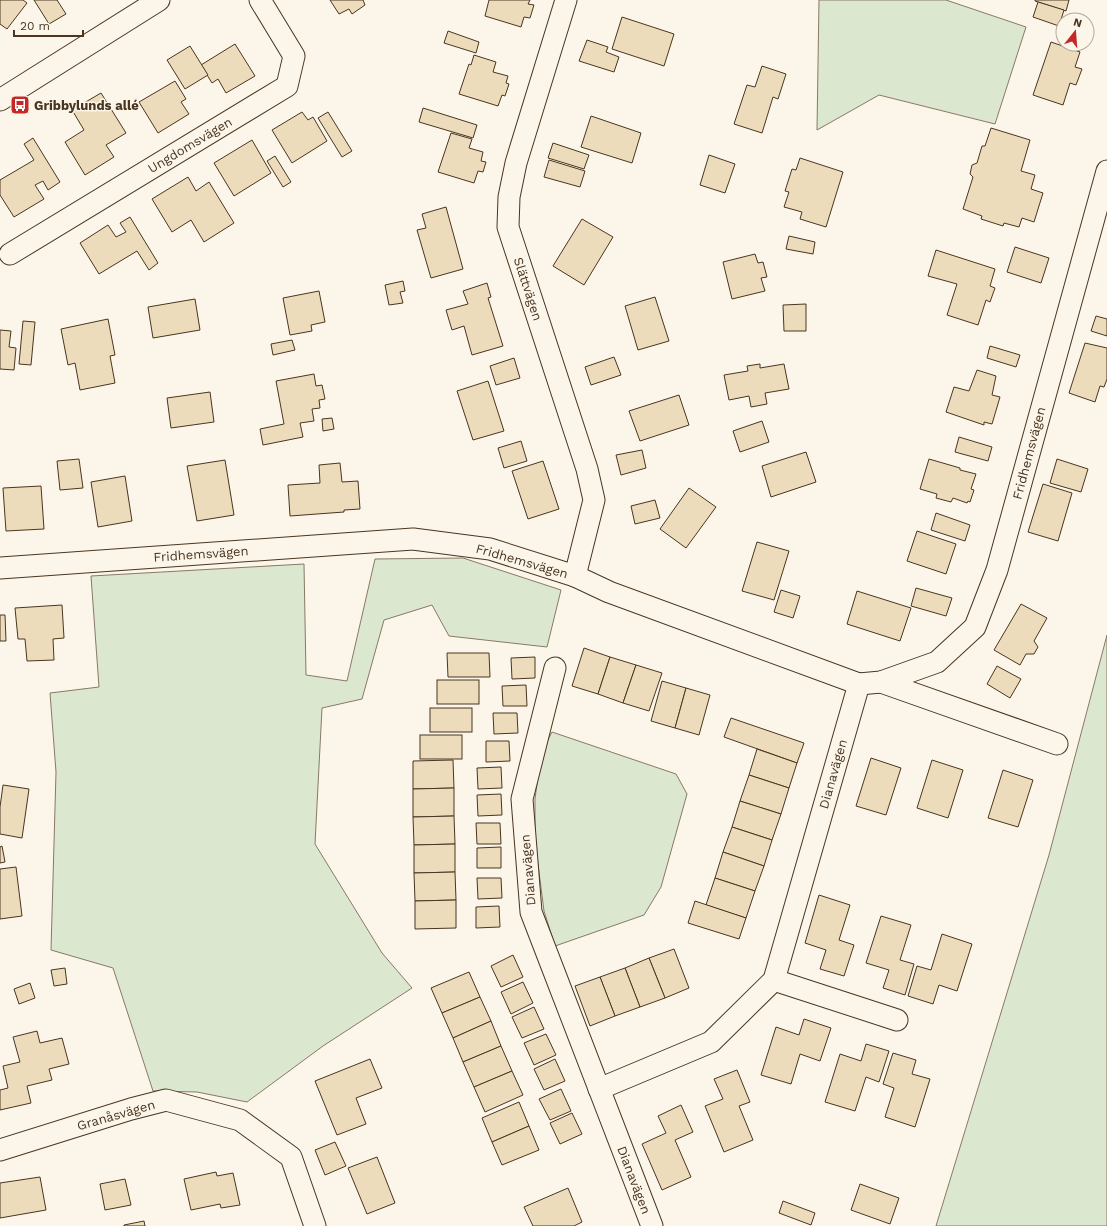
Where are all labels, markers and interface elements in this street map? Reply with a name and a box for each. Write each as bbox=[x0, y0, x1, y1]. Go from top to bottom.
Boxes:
scale bar bbox=[14, 12, 83, 38]
north arrow bbox=[1055, 12, 1095, 52]
text: N bbox=[1072, 16, 1084, 30]
text: 20 m bbox=[20, 19, 50, 33]
bus stop icon: Gribbylunds allé bbox=[9, 94, 31, 116]
place label: Gribbylunds allé bbox=[34, 98, 139, 113]
street label: Ungdomsvägen bbox=[145, 114, 235, 176]
street label: Slättvägen bbox=[511, 255, 545, 323]
street label: Fridhemsvägen bbox=[1009, 405, 1049, 501]
street label: Fridhemsvägen bbox=[474, 541, 570, 581]
street label: Fridhemsvägen bbox=[153, 543, 249, 565]
street label: Dianavägen bbox=[816, 737, 850, 811]
street label: Dianavägen bbox=[517, 834, 539, 906]
street label: Granåsvägen bbox=[75, 1097, 157, 1133]
street label: Dianavägen bbox=[614, 1144, 654, 1216]

